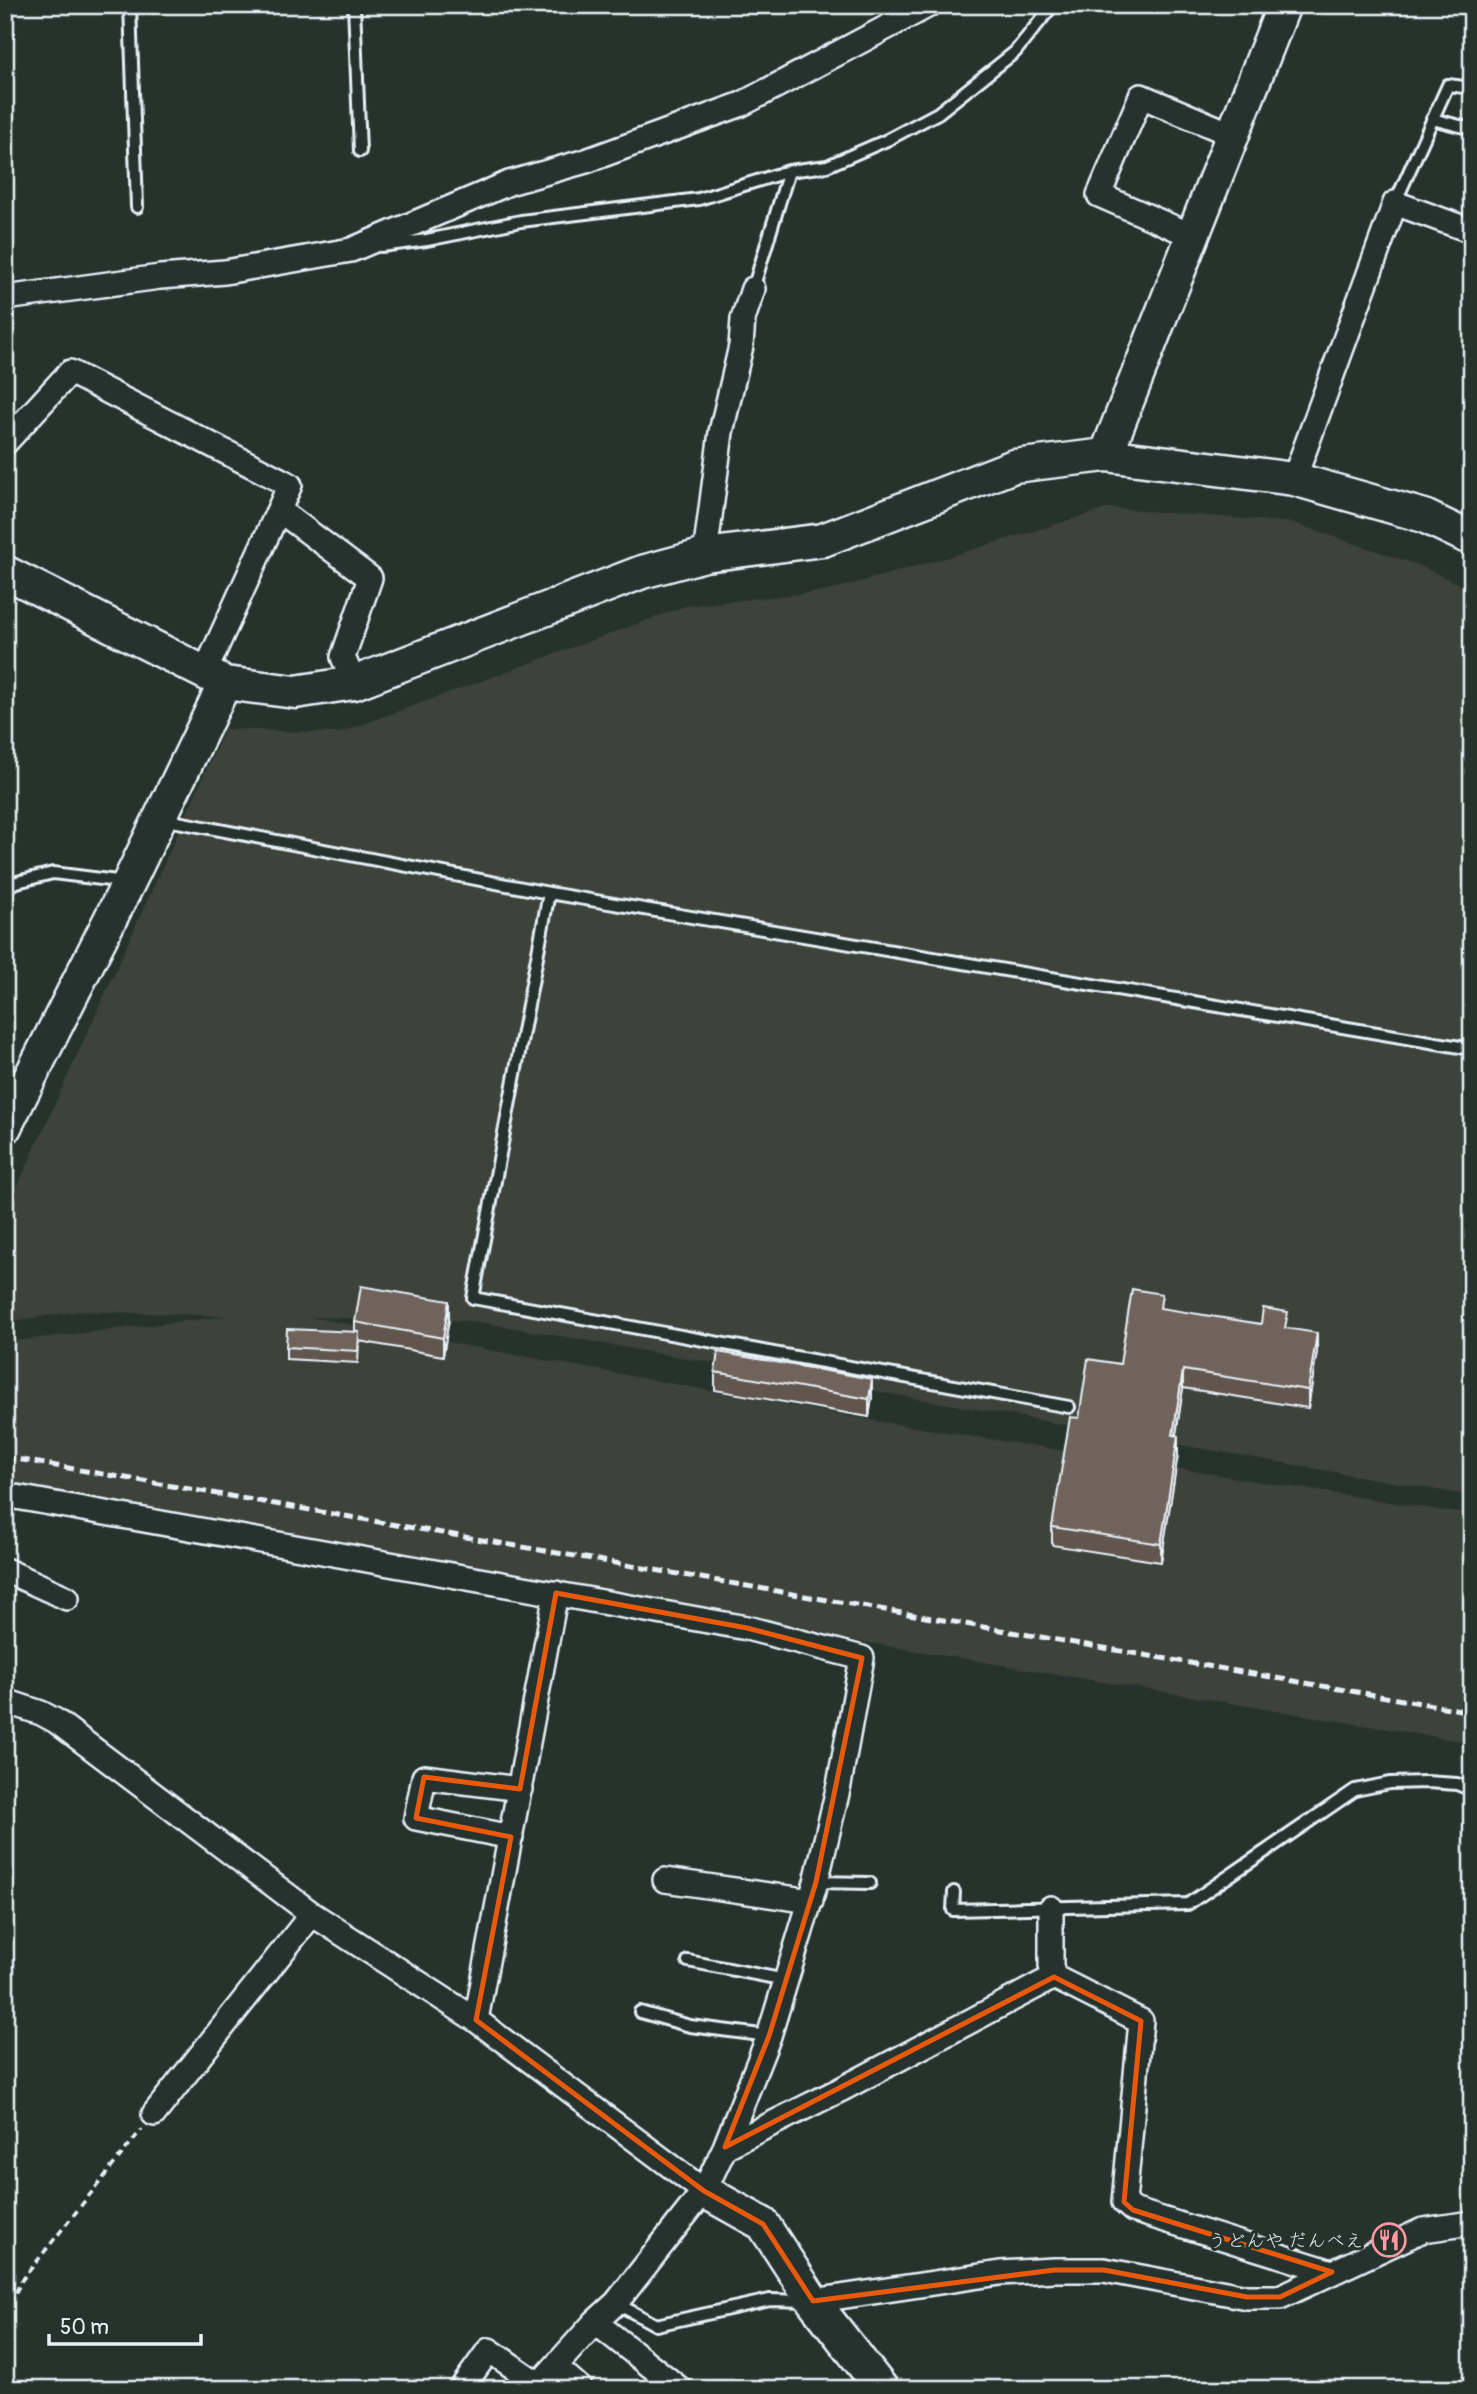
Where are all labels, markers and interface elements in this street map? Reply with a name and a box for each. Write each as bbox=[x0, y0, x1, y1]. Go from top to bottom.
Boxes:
restaurant icon: うどんや だんべえ bbox=[1370, 2221, 1408, 2259]
place label: うどんや だんべえ bbox=[1207, 2229, 1364, 2253]
scale bar bbox=[49, 2303, 201, 2347]
text: 50 m bbox=[60, 2314, 109, 2341]

